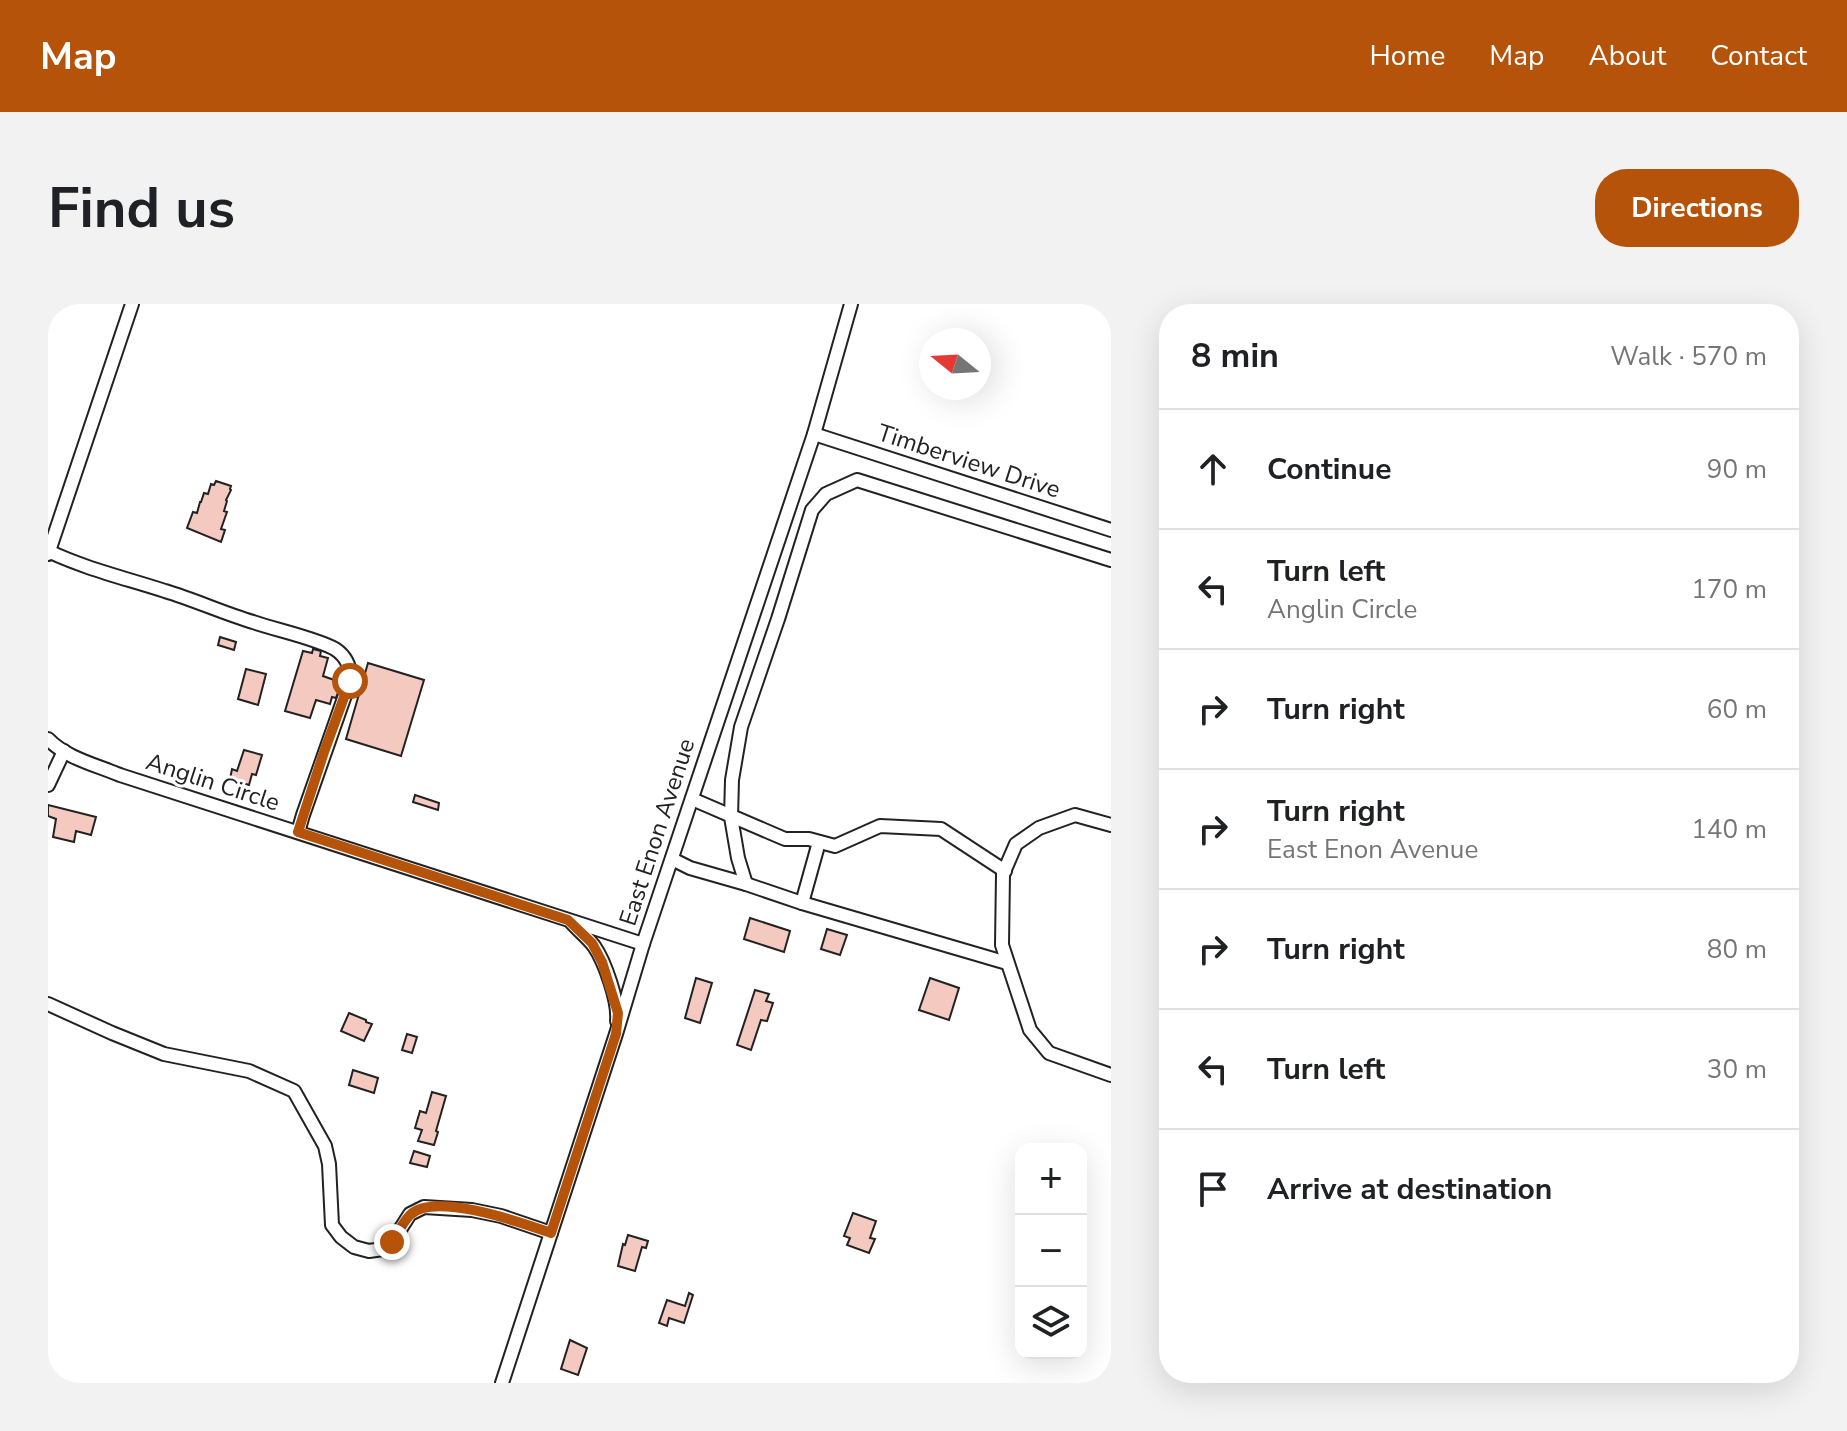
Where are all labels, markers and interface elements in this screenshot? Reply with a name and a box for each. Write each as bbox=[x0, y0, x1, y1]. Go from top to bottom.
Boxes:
text: Map bbox=[40, 31, 117, 82]
text: Home bbox=[1370, 37, 1445, 75]
text: Map bbox=[1489, 37, 1544, 75]
text: About bbox=[1588, 37, 1666, 75]
text: Contact bbox=[1710, 37, 1807, 75]
button: Directions bbox=[1595, 169, 1799, 247]
text: Find us bbox=[48, 170, 235, 247]
north arrow bbox=[919, 328, 991, 400]
text: 8 min bbox=[1191, 333, 1279, 379]
text: Walk · 570 m bbox=[1610, 339, 1767, 374]
street label: Timberview Drive bbox=[873, 416, 1065, 506]
icon: ahead bbox=[1191, 447, 1235, 491]
text: Continue bbox=[1267, 449, 1392, 490]
text: 90 m bbox=[1707, 452, 1767, 487]
text: Turn left bbox=[1267, 551, 1385, 592]
icon: left bbox=[1191, 567, 1235, 611]
text: 170 m bbox=[1691, 572, 1767, 607]
text: Anglin Circle bbox=[1267, 592, 1417, 627]
route start bbox=[332, 663, 368, 699]
icon: right bbox=[1191, 687, 1235, 731]
text: Turn right bbox=[1267, 689, 1405, 730]
text: 60 m bbox=[1707, 692, 1767, 727]
street label: East Enon Avenue bbox=[612, 734, 702, 930]
street label: Anglin Circle bbox=[142, 745, 284, 819]
text: Turn right bbox=[1267, 791, 1405, 832]
icon: right bbox=[1191, 807, 1235, 851]
text: 140 m bbox=[1691, 812, 1767, 847]
text: East Enon Avenue bbox=[1267, 832, 1478, 867]
icon: right bbox=[1191, 927, 1235, 971]
text: Turn right bbox=[1267, 929, 1405, 970]
text: 80 m bbox=[1707, 932, 1767, 967]
icon: left bbox=[1191, 1047, 1235, 1091]
text: Turn left bbox=[1267, 1049, 1385, 1090]
text: 30 m bbox=[1707, 1052, 1767, 1087]
map controls bbox=[1015, 1143, 1087, 1359]
button: + bbox=[1015, 1143, 1087, 1215]
icon: arrive bbox=[1191, 1167, 1235, 1211]
text: Arrive at destination bbox=[1267, 1169, 1552, 1210]
button: − bbox=[1015, 1215, 1087, 1287]
route end bbox=[374, 1224, 410, 1260]
button: layers bbox=[1015, 1287, 1087, 1359]

